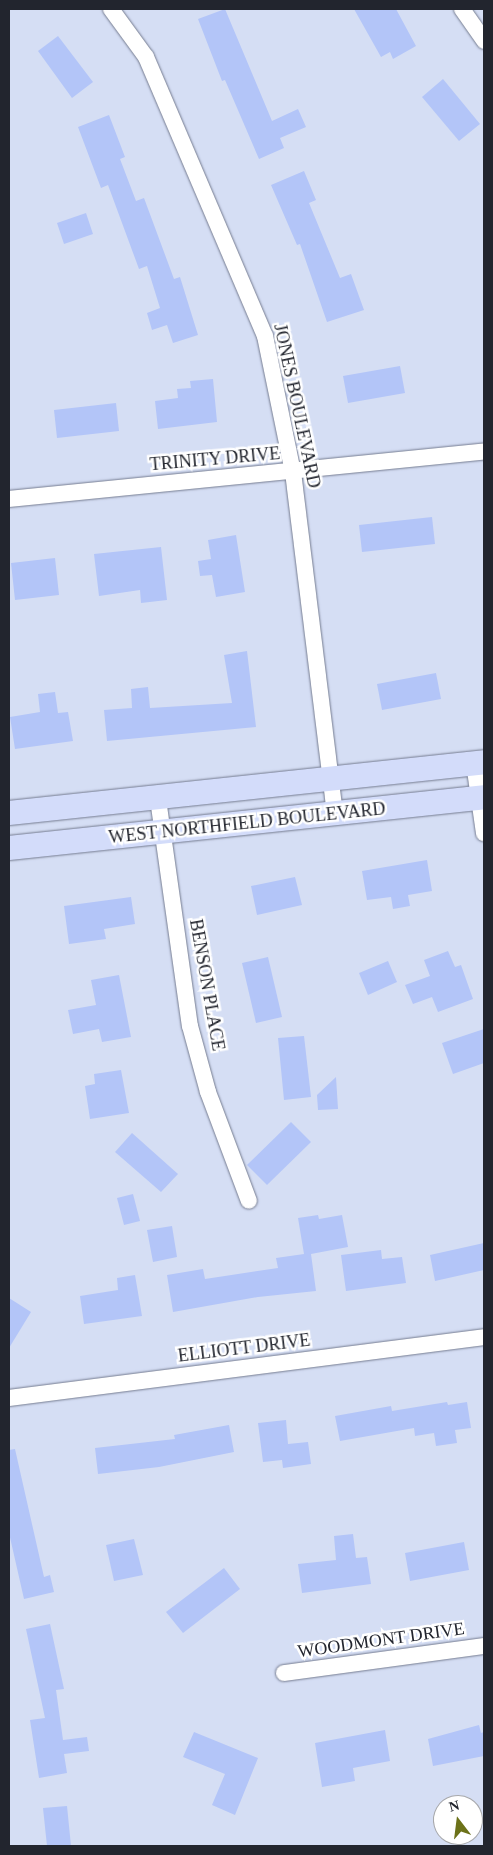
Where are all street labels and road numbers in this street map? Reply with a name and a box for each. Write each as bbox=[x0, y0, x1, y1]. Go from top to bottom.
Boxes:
street label: JONES BOULEVARD bbox=[269, 322, 325, 490]
street label: TRINITY DRIVE bbox=[149, 443, 281, 475]
street label: WEST NORTHFIELD BOULEVARD bbox=[107, 798, 387, 848]
street label: BENSON PLACE bbox=[185, 917, 229, 1053]
street label: ELLIOTT DRIVE bbox=[176, 1329, 312, 1367]
street label: WOODMONT DRIVE bbox=[296, 1618, 466, 1662]

